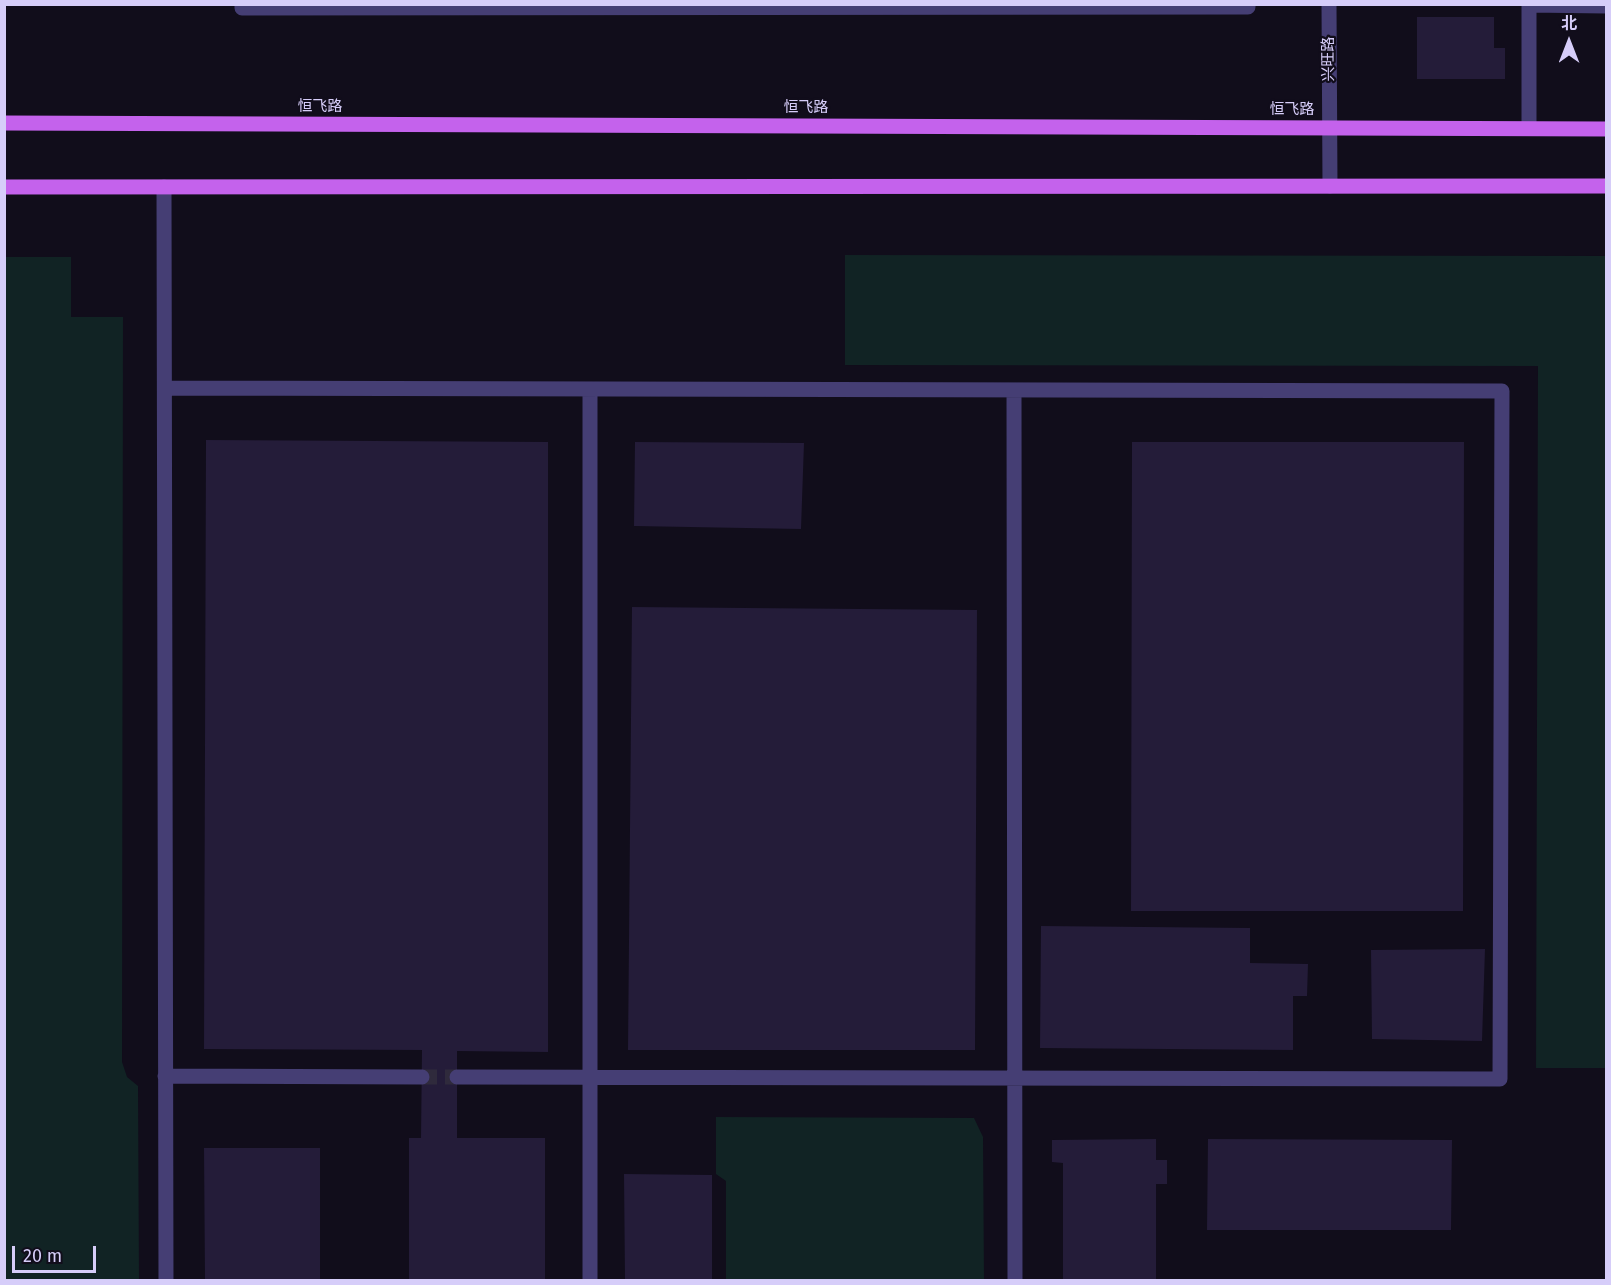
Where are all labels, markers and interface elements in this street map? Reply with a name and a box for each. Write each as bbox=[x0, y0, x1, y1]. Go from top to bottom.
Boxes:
north arrow bbox=[1539, 12, 1599, 72]
text: 北 bbox=[1561, 14, 1577, 33]
street label: 兴旺路 bbox=[1320, 37, 1338, 81]
street label: 恒飞路 bbox=[298, 98, 342, 116]
street label: 恒飞路 bbox=[784, 99, 828, 117]
street label: 恒飞路 bbox=[1270, 101, 1314, 119]
scale bar bbox=[15, 1234, 99, 1272]
text: 20 m bbox=[23, 1245, 62, 1267]

